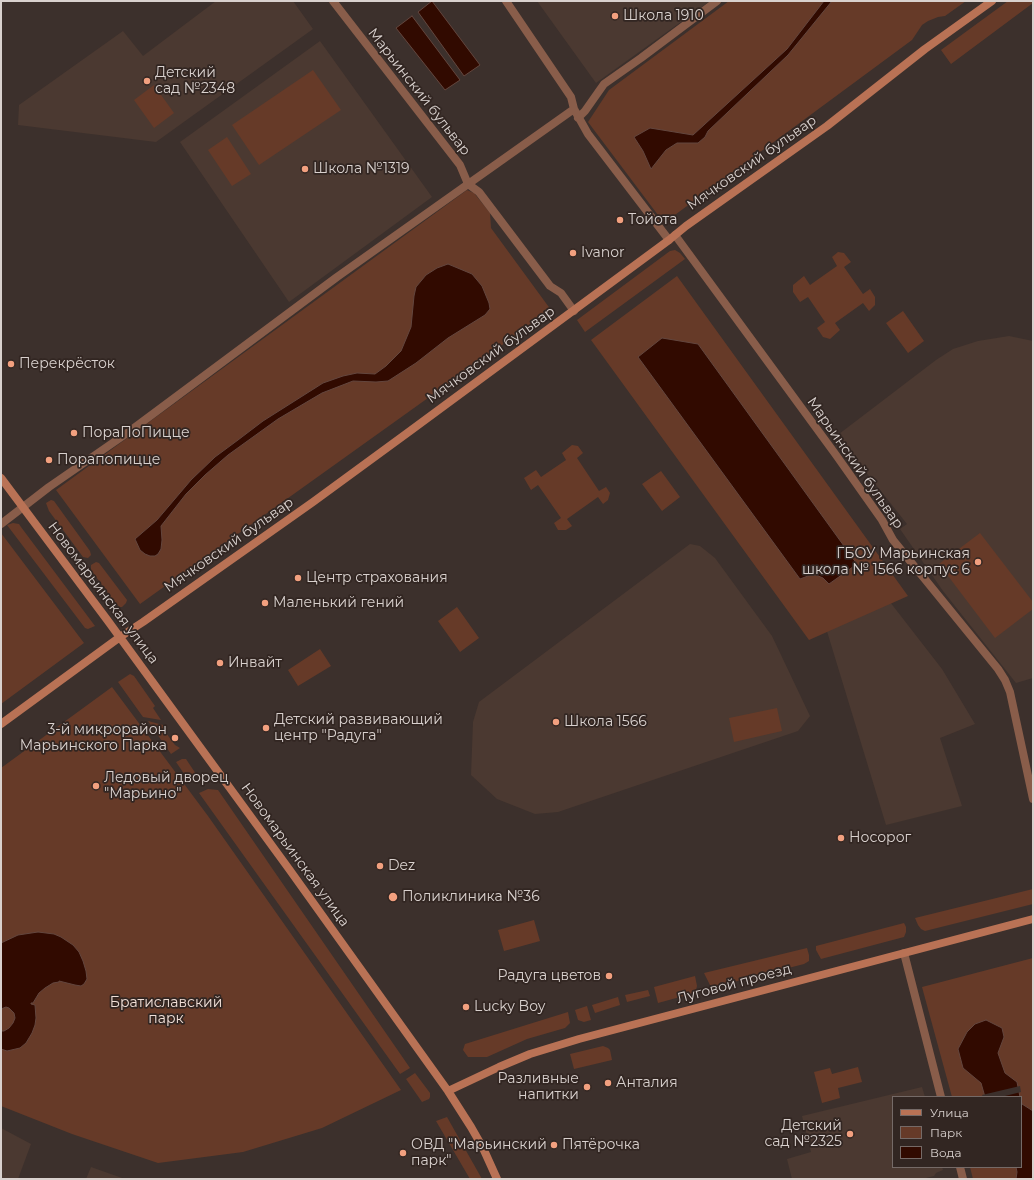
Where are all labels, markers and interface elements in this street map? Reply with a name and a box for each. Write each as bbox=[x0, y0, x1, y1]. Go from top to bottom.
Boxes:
place label: Школа 1910 bbox=[623, 8, 704, 24]
marker: Школа 1910 bbox=[610, 11, 620, 21]
street label: Марьинский бульвар bbox=[364, 25, 474, 159]
place label: Детский сад №2348 bbox=[155, 65, 235, 98]
marker: Детский сад №2348 bbox=[142, 76, 152, 86]
street label: Мячковский бульвар bbox=[684, 112, 820, 214]
place label: Школа №1319 bbox=[313, 161, 409, 177]
marker: Школа №1319 bbox=[300, 164, 310, 174]
place label: Тойота bbox=[628, 212, 677, 228]
marker: Тойота bbox=[615, 215, 625, 225]
place label: Ivanor bbox=[581, 245, 625, 261]
marker: Ivanor bbox=[568, 248, 578, 258]
street label: Мячковский бульвар bbox=[424, 303, 558, 407]
place label: Перекрёсток bbox=[19, 356, 115, 372]
marker: Перекрёсток bbox=[6, 359, 16, 369]
street label: Марьинский бульвар bbox=[803, 394, 907, 532]
place label: ПораПоПицце bbox=[82, 425, 190, 441]
marker: ПораПоПицце bbox=[69, 428, 79, 438]
place label: Порапопицце bbox=[57, 452, 160, 468]
marker: Порапопицце bbox=[44, 455, 54, 465]
street label: Мячковский бульвар bbox=[161, 494, 297, 596]
street label: Новомарьинская улица bbox=[44, 519, 162, 667]
place label: ГБОУ Марьинская школа № 1566 корпус 6 bbox=[802, 546, 970, 578]
marker: ГБОУ Марьинская школа № 1566 корпус 6 bbox=[973, 557, 983, 567]
place label: Центр страхования bbox=[306, 570, 448, 586]
marker: Центр страхования bbox=[293, 573, 303, 583]
place label: Маленький гений bbox=[273, 595, 404, 611]
marker: Маленький гений bbox=[260, 598, 270, 608]
place label: Инвайт bbox=[228, 655, 282, 671]
marker: Инвайт bbox=[215, 658, 225, 668]
place label: Детский развивающий центр "Радуга" bbox=[274, 712, 443, 744]
place label: Школа 1566 bbox=[564, 714, 647, 730]
marker: Школа 1566 bbox=[551, 717, 561, 727]
place label: 3-й микрорайон Марьинского Парка bbox=[20, 722, 167, 754]
marker: Детский развивающий центр "Радуга" bbox=[261, 723, 271, 733]
marker: 3-й микрорайон Марьинского Парка bbox=[170, 733, 180, 743]
place label: Ледовый дворец "Марьино" bbox=[104, 770, 229, 802]
street label: Новомарьинская улица bbox=[237, 780, 353, 930]
marker: Ледовый дворец "Марьино" bbox=[91, 781, 101, 791]
place label: Носорог bbox=[849, 830, 911, 846]
marker: Носорог bbox=[836, 833, 846, 843]
place label: Dez bbox=[388, 858, 415, 874]
marker: Dez bbox=[375, 861, 385, 871]
place label: Поликлиника №36 bbox=[402, 889, 540, 905]
marker: Поликлиника №36 bbox=[387, 891, 399, 903]
street label: Луговой проезд bbox=[675, 961, 793, 1007]
place label: Радуга цветов bbox=[498, 968, 601, 984]
marker: Радуга цветов bbox=[604, 971, 614, 981]
park label: Братиславский парк bbox=[110, 995, 222, 1028]
place label: Lucky Boy bbox=[474, 999, 545, 1015]
marker: Lucky Boy bbox=[461, 1002, 471, 1012]
place label: Разливные напитки bbox=[498, 1071, 579, 1104]
place label: Анталия bbox=[616, 1075, 678, 1091]
marker: Анталия bbox=[603, 1078, 613, 1088]
marker: Разливные напитки bbox=[582, 1082, 592, 1092]
legend bbox=[892, 1096, 1022, 1168]
text: Улица bbox=[930, 1105, 969, 1120]
place label: Детский сад №2325 bbox=[764, 1118, 842, 1150]
text: Парк bbox=[930, 1125, 962, 1140]
marker: Детский сад №2325 bbox=[845, 1129, 855, 1139]
place label: ОВД "Марьинский парк" bbox=[411, 1137, 547, 1170]
place label: Пятёрочка bbox=[562, 1137, 640, 1153]
marker: Пятёрочка bbox=[549, 1140, 559, 1150]
text: Вода bbox=[930, 1145, 961, 1160]
marker: ОВД "Марьинский парк" bbox=[398, 1148, 408, 1158]

